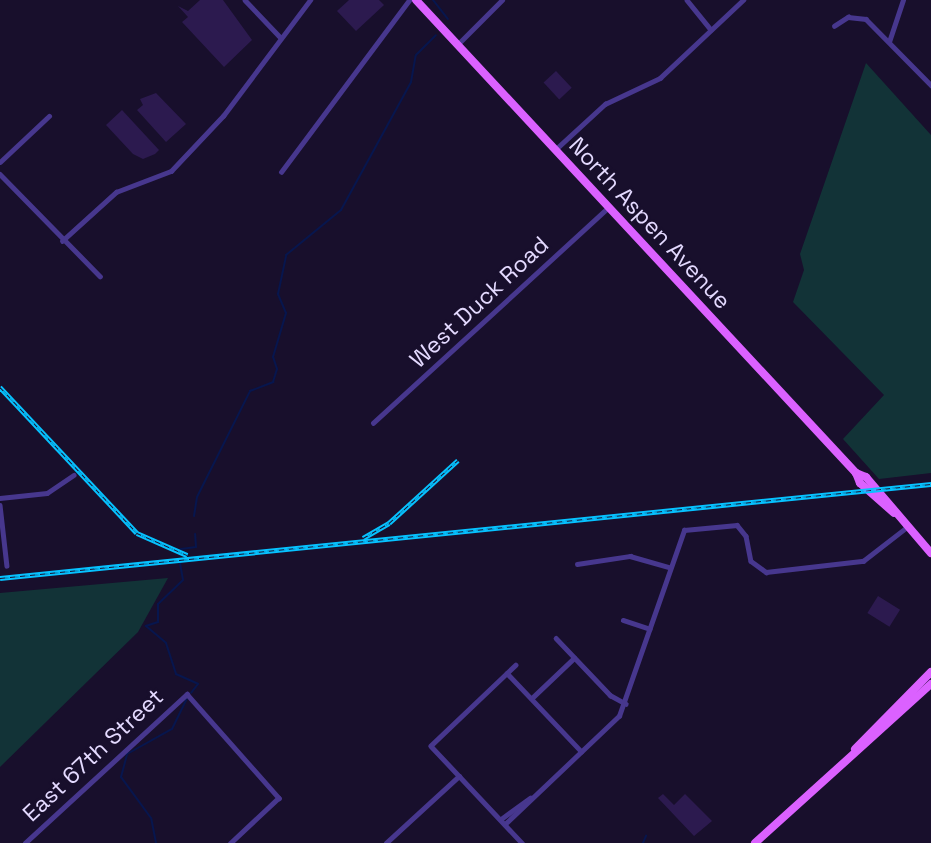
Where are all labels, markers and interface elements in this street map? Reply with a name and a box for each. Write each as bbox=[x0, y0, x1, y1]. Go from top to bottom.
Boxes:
street label: North Aspen Avenue bbox=[563, 131, 737, 315]
street label: West Duck Road bbox=[404, 231, 554, 373]
street label: East 67th Street bbox=[17, 683, 169, 827]

